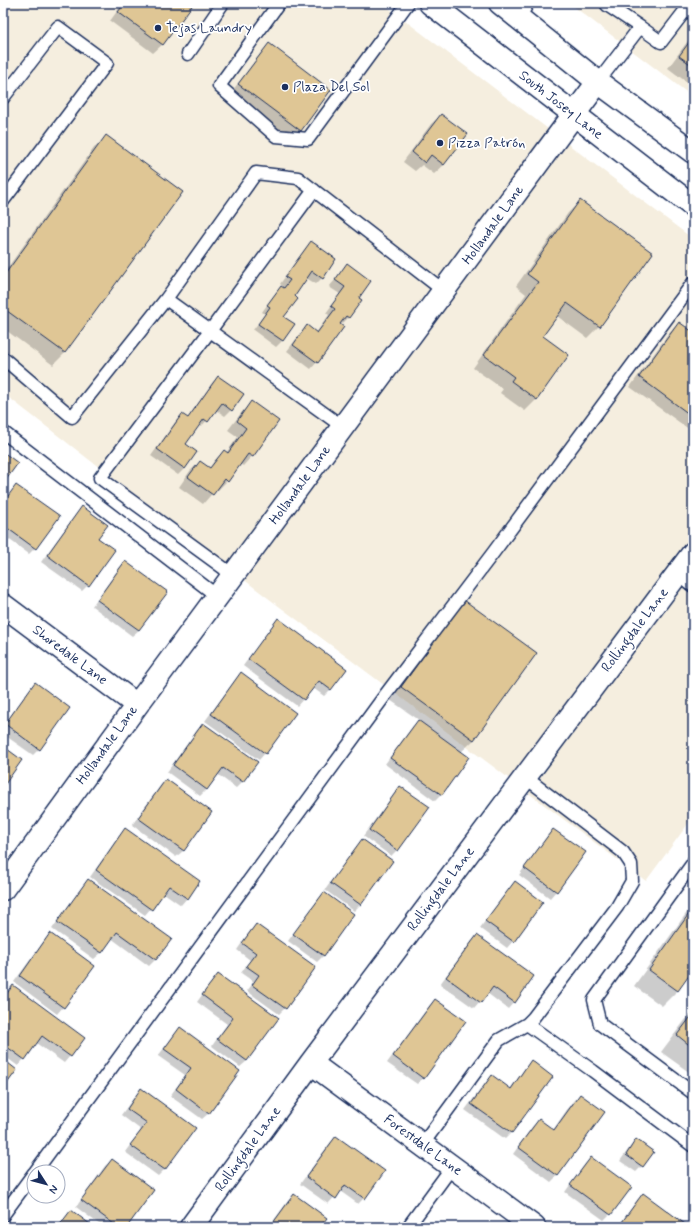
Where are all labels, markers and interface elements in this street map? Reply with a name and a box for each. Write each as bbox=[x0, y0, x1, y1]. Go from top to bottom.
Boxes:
place label: Tejas Laundry bbox=[166, 19, 252, 37]
marker: Tejas Laundry bbox=[153, 23, 163, 33]
street label: South Josey Lane bbox=[515, 66, 607, 144]
place label: Plaza Del Sol bbox=[293, 78, 370, 96]
marker: Plaza Del Sol bbox=[280, 82, 290, 92]
place label: Pizza Patrón bbox=[448, 134, 525, 152]
marker: Pizza Patrón bbox=[435, 138, 445, 148]
street label: Hollandale Lane bbox=[458, 181, 528, 268]
street label: Hollandale Lane bbox=[265, 441, 335, 528]
street label: Rollingdale Lane bbox=[597, 584, 674, 677]
street label: Shoredale Lane bbox=[29, 621, 111, 689]
street label: Hollandale Lane bbox=[72, 701, 142, 788]
street label: Rollingdale Lane bbox=[403, 843, 480, 936]
street label: Rollingdale Lane bbox=[211, 1103, 287, 1196]
street label: Forestdale Lane bbox=[380, 1110, 466, 1180]
north arrow bbox=[26, 1164, 66, 1204]
text: N bbox=[45, 1182, 61, 1196]

